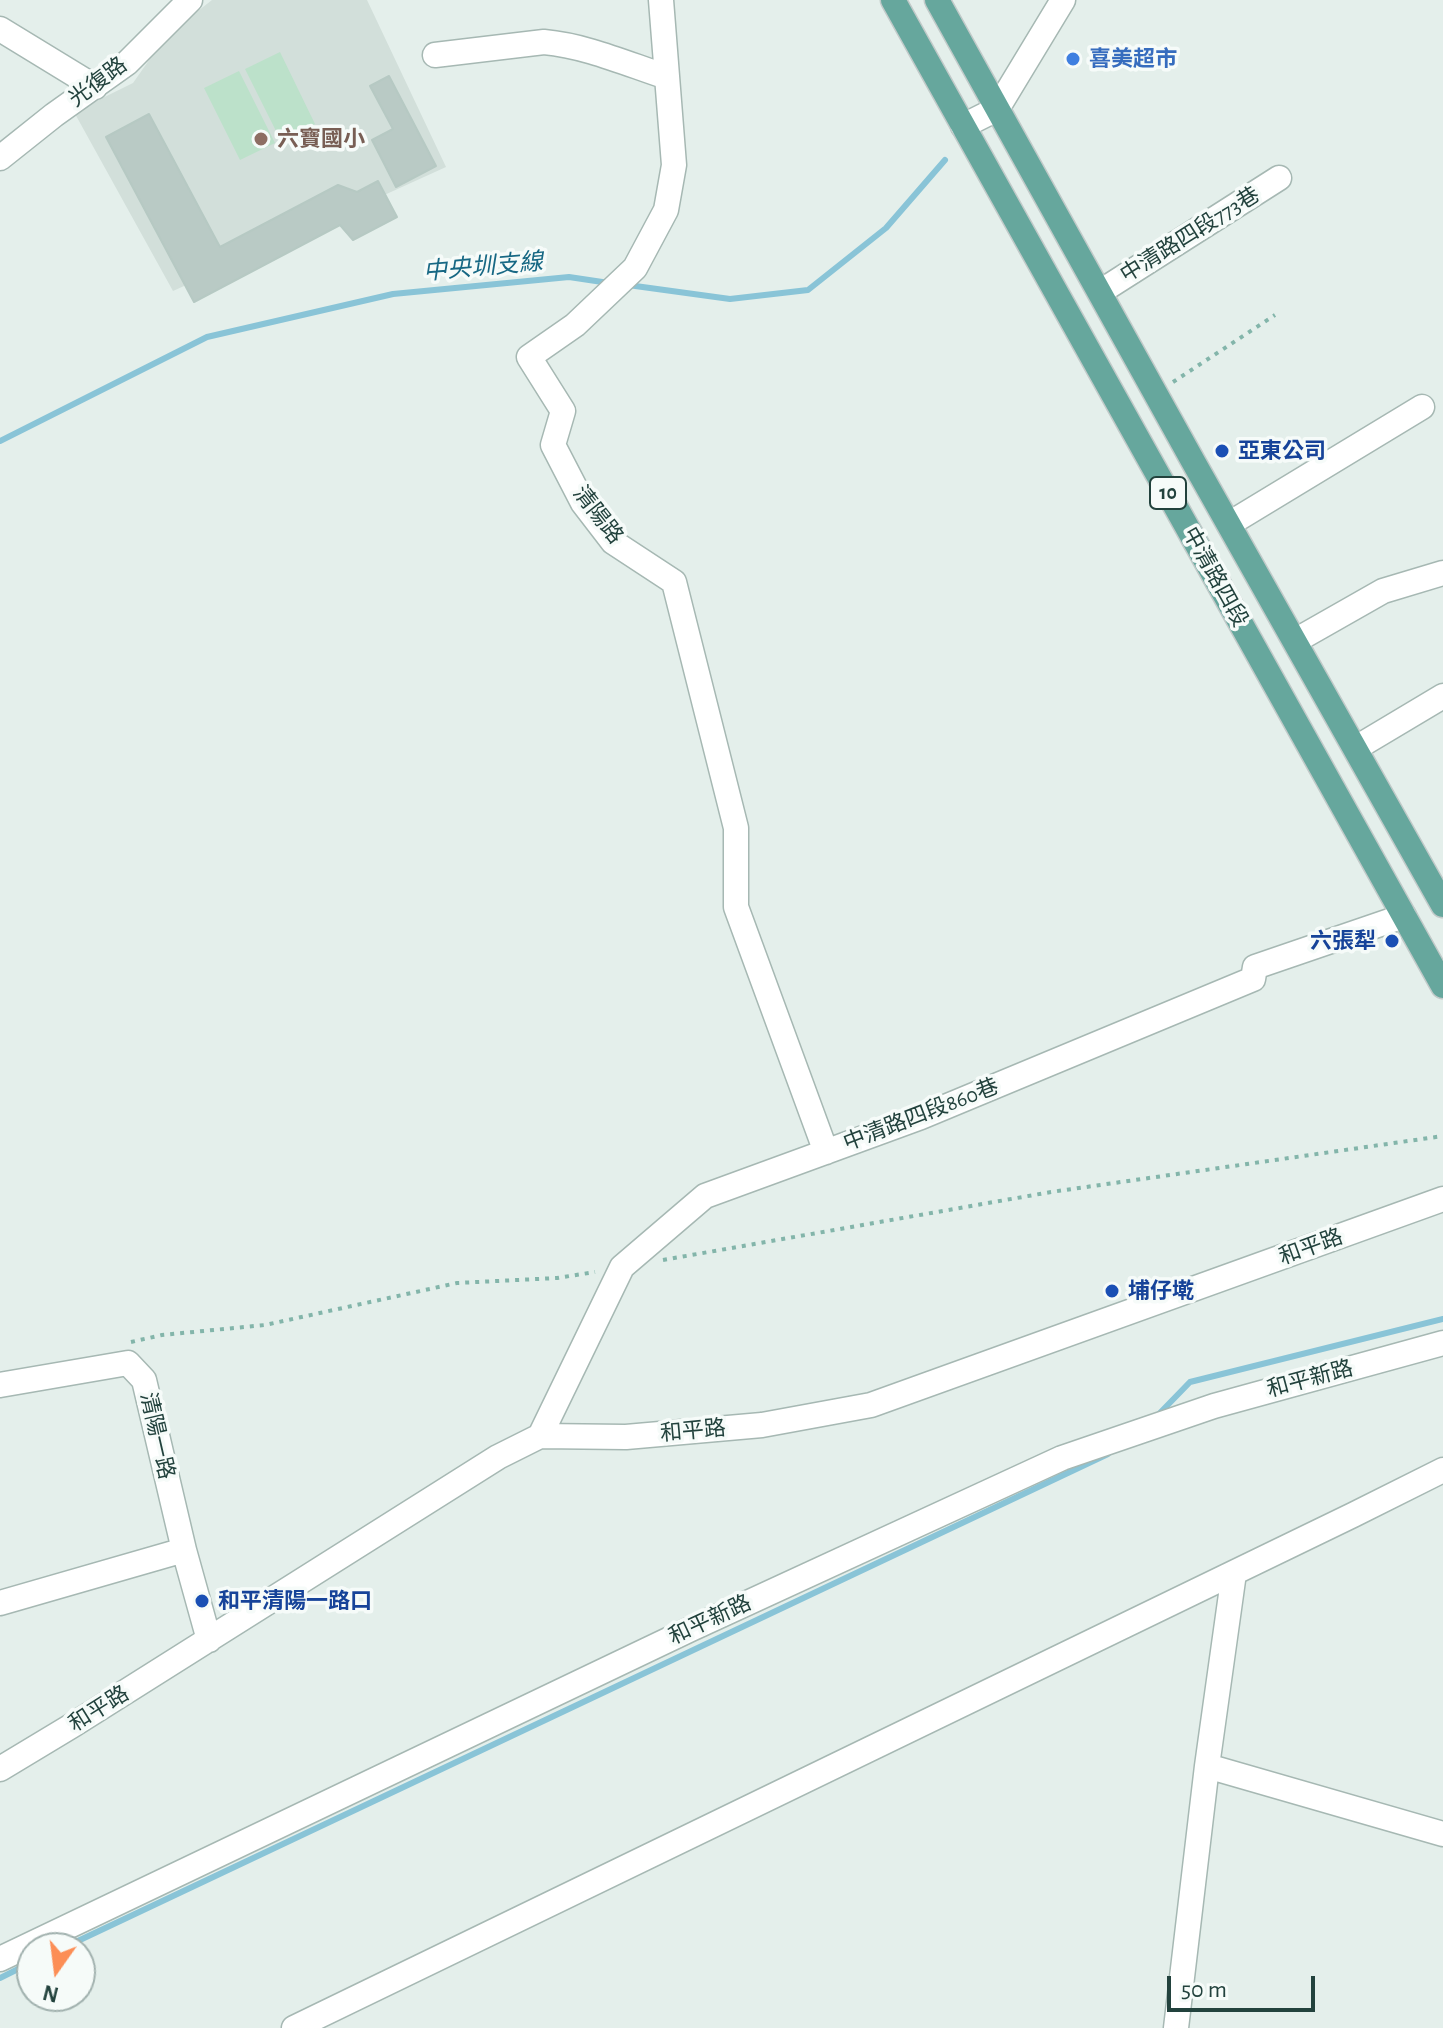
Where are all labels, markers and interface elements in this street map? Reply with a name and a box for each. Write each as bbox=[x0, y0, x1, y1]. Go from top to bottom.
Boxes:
place label: 喜美超市 bbox=[1089, 46, 1177, 72]
marker: 喜美超市 bbox=[1064, 50, 1082, 68]
street label: 光復路 bbox=[64, 52, 132, 112]
place label: 六寶國小 bbox=[277, 126, 365, 152]
marker: 六寶國小 bbox=[252, 130, 270, 148]
street label: 中清路四段773巷 bbox=[1115, 182, 1265, 288]
water label: 中央圳支線 bbox=[422, 247, 544, 287]
place label: 亞東公司 bbox=[1238, 438, 1326, 464]
marker: 亞東公司 bbox=[1213, 442, 1231, 460]
road number: 10 bbox=[1150, 477, 1186, 509]
street label: 清陽路 bbox=[567, 481, 629, 549]
street label: 中清路四段 bbox=[1177, 522, 1253, 632]
place label: 六張犁 bbox=[1310, 928, 1376, 954]
marker: 六張犁 bbox=[1383, 932, 1401, 950]
street label: 中清路四段860巷 bbox=[840, 1073, 1002, 1157]
street label: 和平路 bbox=[1275, 1223, 1347, 1271]
place label: 埔仔墘 bbox=[1128, 1278, 1194, 1304]
marker: 埔仔墘 bbox=[1103, 1282, 1121, 1300]
street label: 和平新路 bbox=[1264, 1355, 1356, 1403]
street label: 清陽一路 bbox=[134, 1390, 180, 1482]
street label: 和平路 bbox=[659, 1415, 727, 1447]
place label: 和平清陽一路口 bbox=[218, 1588, 372, 1614]
street label: 和平新路 bbox=[665, 1589, 755, 1651]
marker: 和平清陽一路口 bbox=[193, 1592, 211, 1610]
street label: 和平路 bbox=[64, 1680, 134, 1738]
north arrow bbox=[16, 1932, 96, 2012]
scale bar bbox=[1171, 1960, 1319, 2010]
text: 50 m bbox=[1181, 1978, 1227, 2002]
text: N bbox=[41, 1981, 61, 2006]

